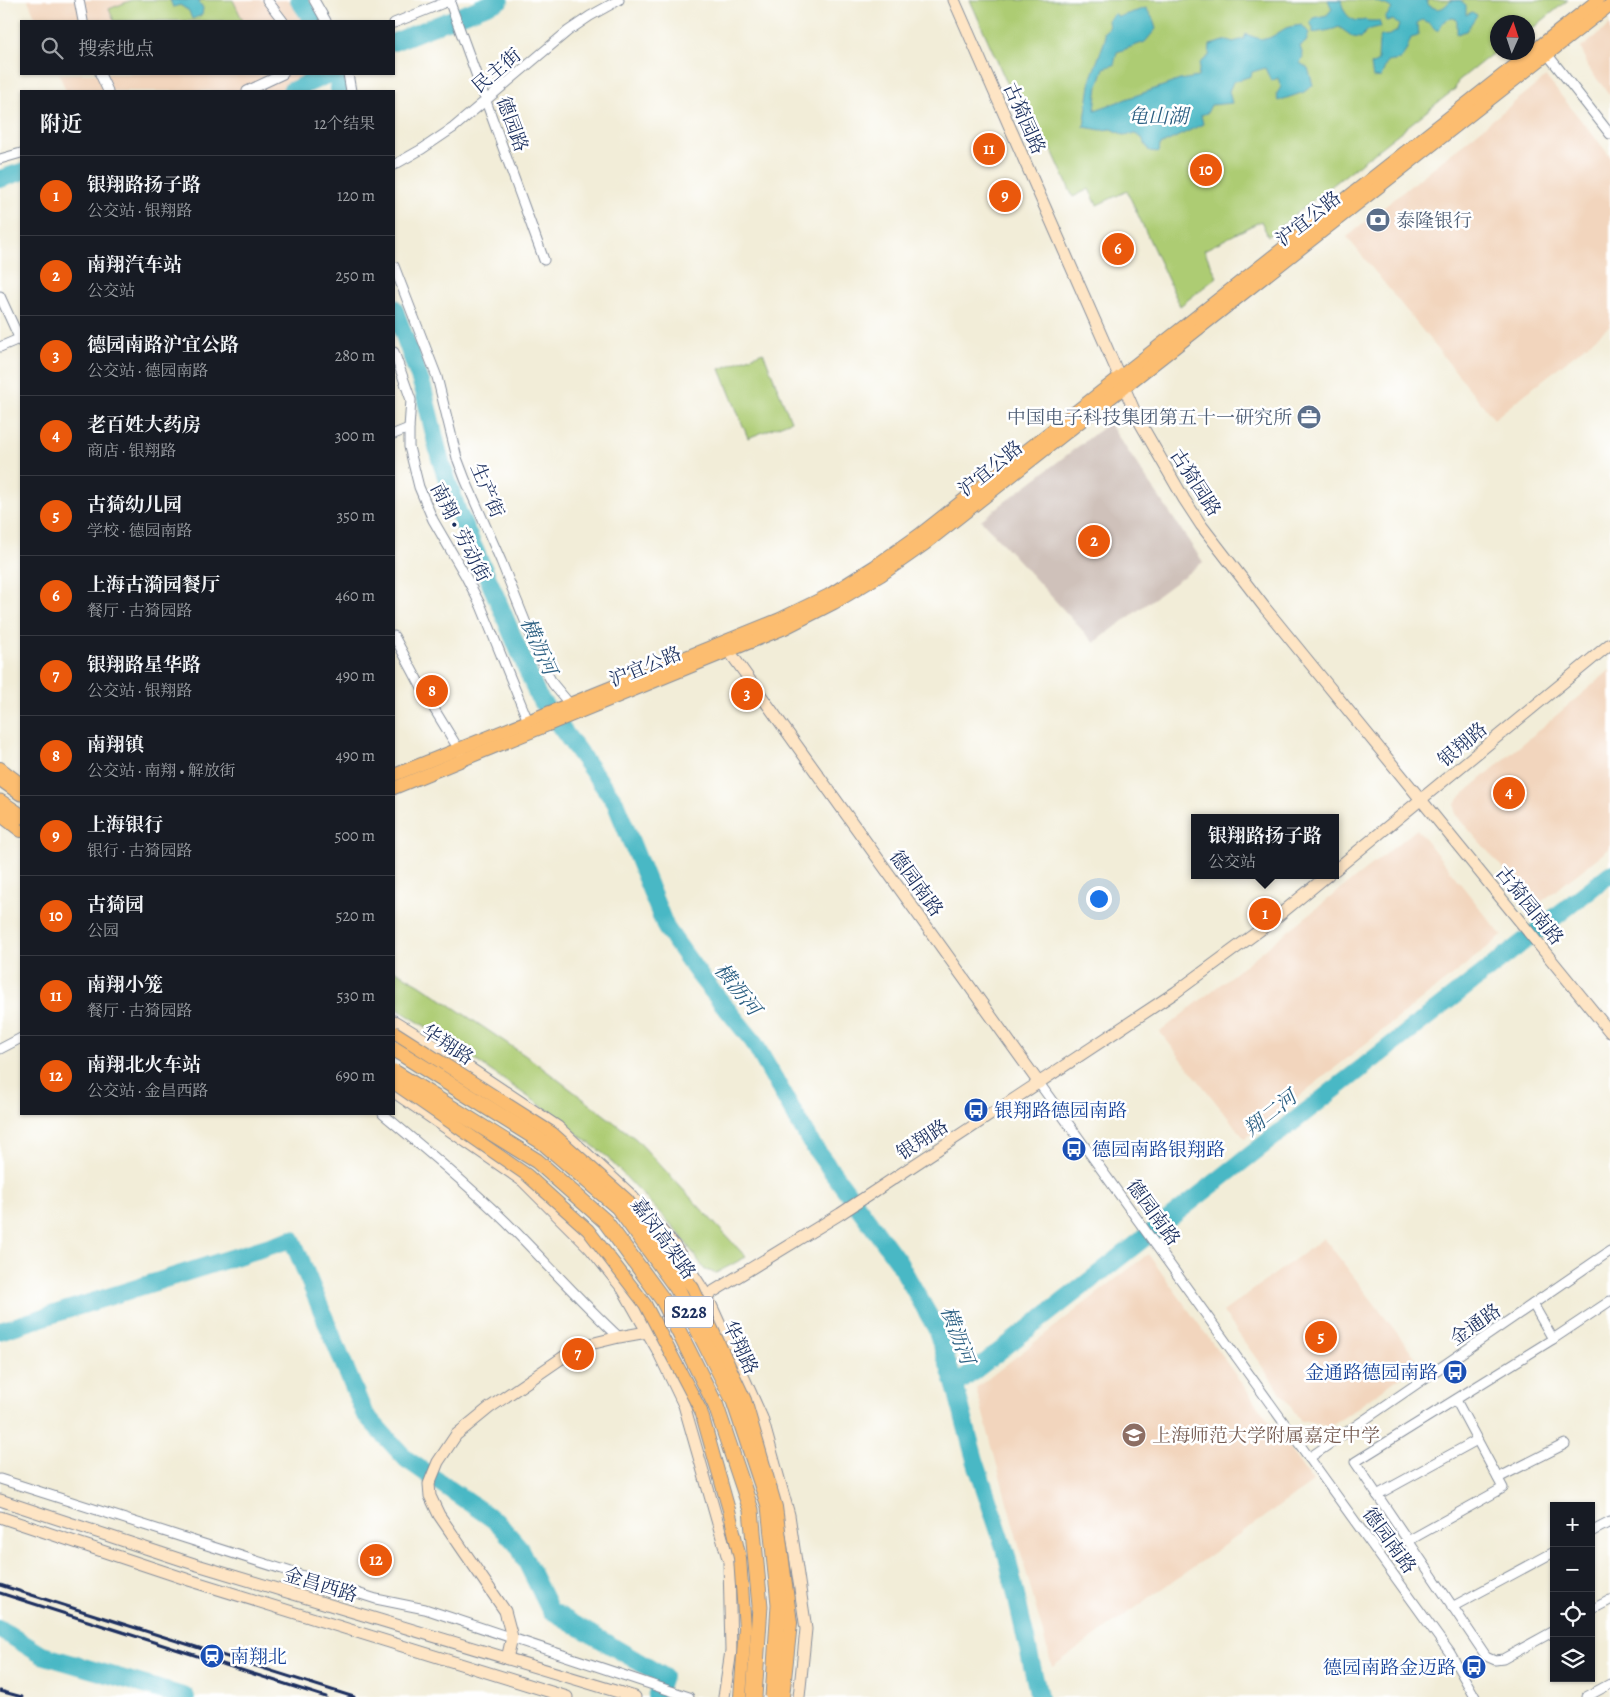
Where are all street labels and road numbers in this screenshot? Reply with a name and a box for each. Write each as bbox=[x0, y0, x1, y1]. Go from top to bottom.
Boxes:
street label: 民主街 bbox=[466, 42, 527, 99]
street label: 古猗园路 bbox=[997, 78, 1051, 158]
street label: 德园路 bbox=[490, 93, 534, 156]
street label: 沪宜公路 bbox=[1271, 185, 1347, 252]
street label: 沪宜公路 bbox=[953, 435, 1028, 503]
street label: 古猗园路 bbox=[1164, 444, 1227, 522]
street label: 生产街 bbox=[464, 459, 510, 522]
street label: 南翔 • 劳动街 bbox=[424, 478, 496, 587]
street label: 沪宜公路 bbox=[605, 641, 685, 693]
street label: 银翔路 bbox=[1432, 716, 1493, 773]
street label: 德园南路 bbox=[883, 845, 949, 922]
street label: 古猗园南路 bbox=[1489, 861, 1569, 951]
street label: 华翔路 bbox=[416, 1018, 478, 1071]
street label: 银翔路 bbox=[892, 1113, 954, 1166]
street label: 德园南路 bbox=[1120, 1174, 1186, 1251]
street label: 嘉闵高架路 bbox=[625, 1193, 702, 1285]
road number: S228 bbox=[665, 1296, 713, 1328]
street label: 金通路 bbox=[1445, 1298, 1506, 1352]
street label: 华翔路 bbox=[716, 1316, 764, 1379]
street label: 德园南路 bbox=[1356, 1502, 1422, 1579]
street label: 金昌西路 bbox=[281, 1561, 361, 1609]

